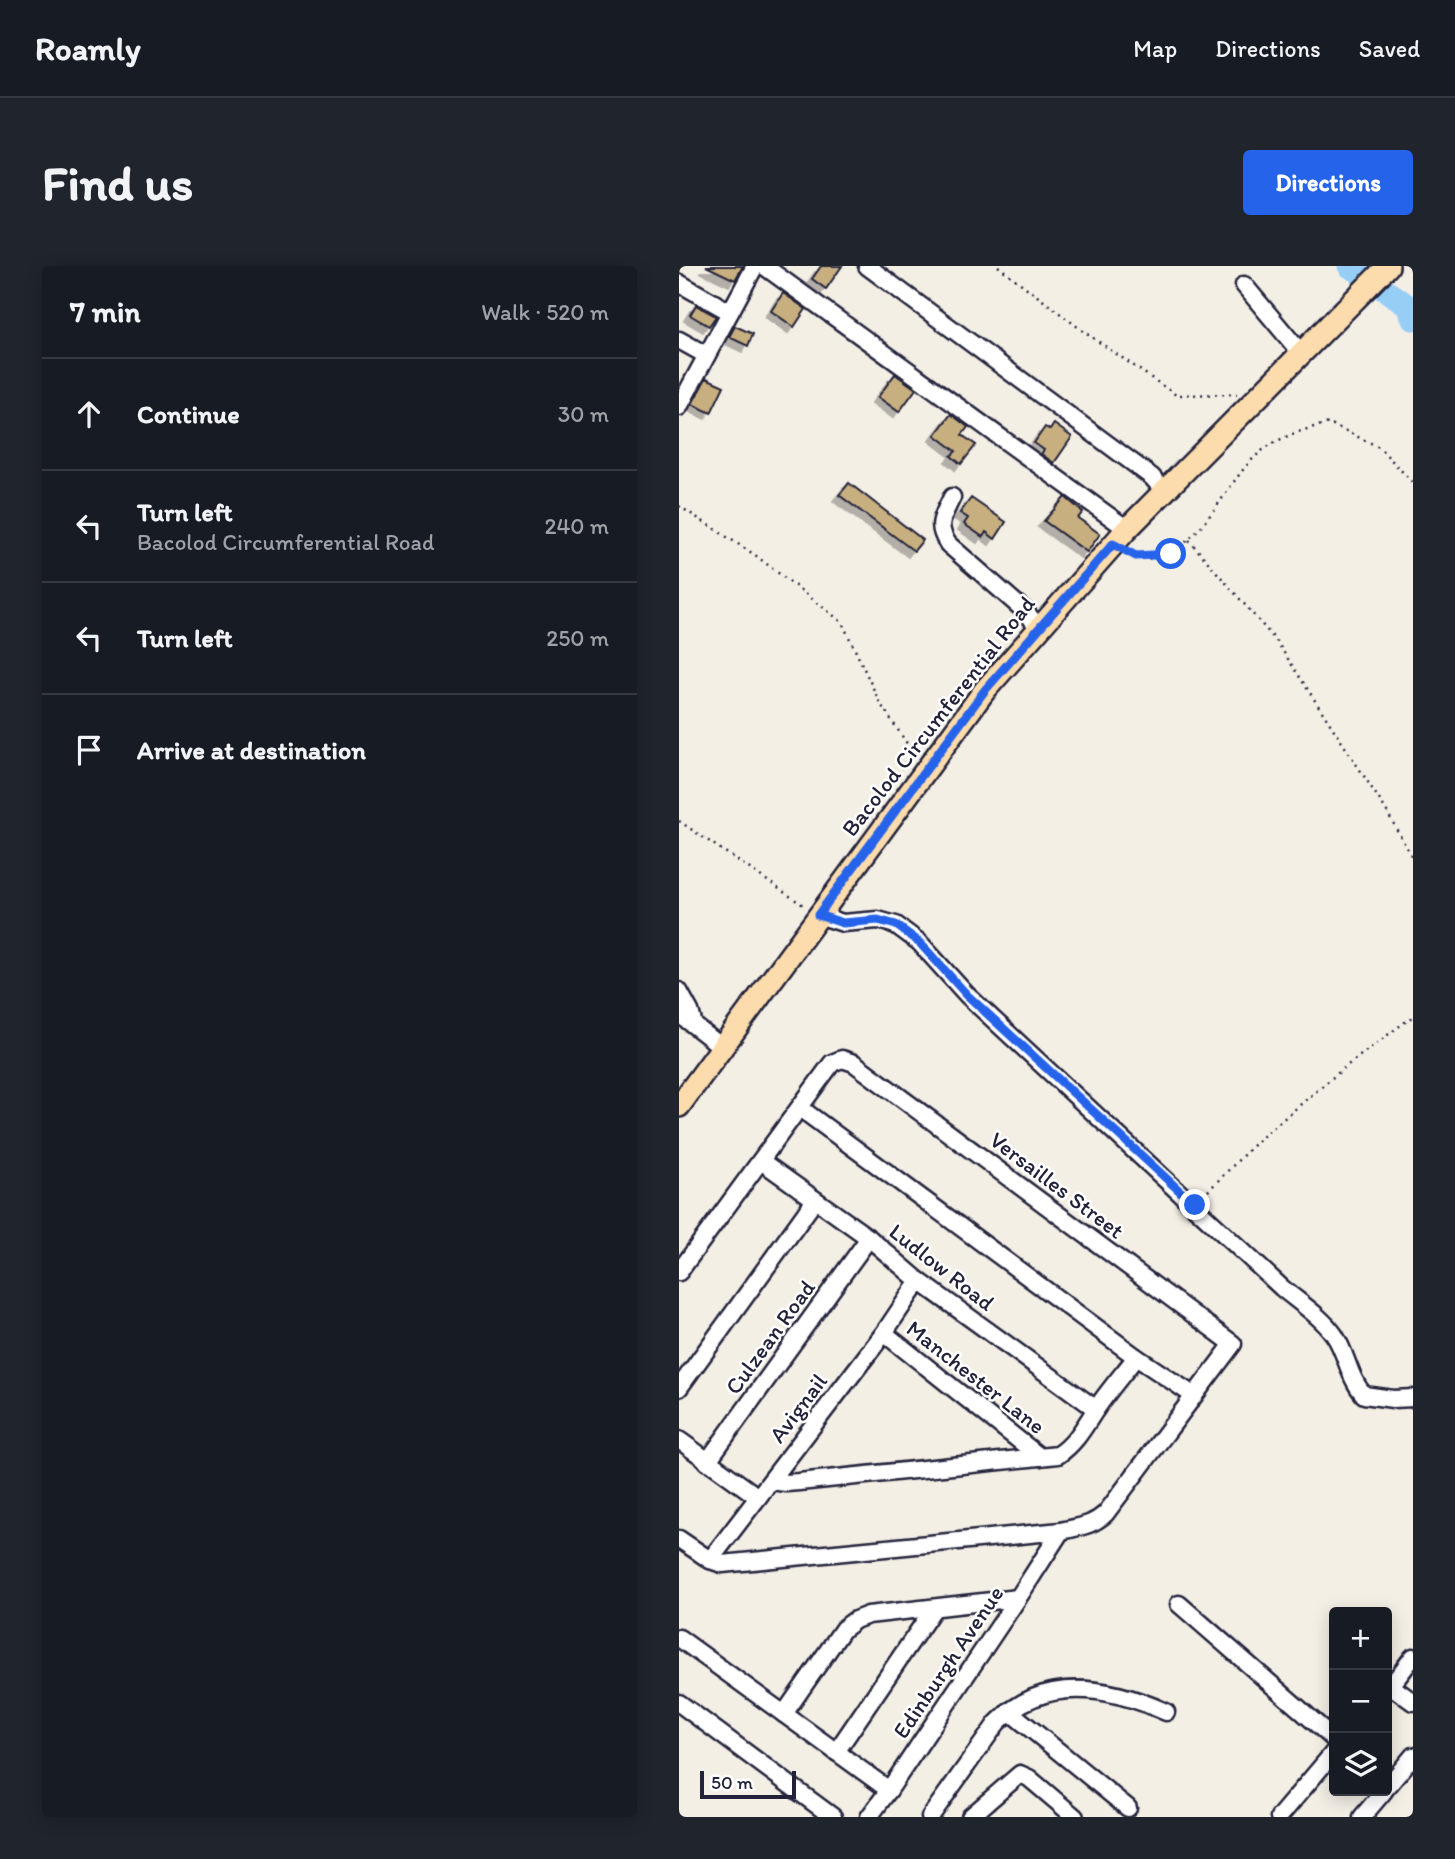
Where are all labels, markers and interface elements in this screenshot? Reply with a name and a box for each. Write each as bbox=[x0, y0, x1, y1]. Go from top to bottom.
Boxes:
text: Roamly bbox=[35, 29, 141, 68]
text: Map bbox=[1133, 34, 1177, 63]
text: Directions bbox=[1215, 34, 1321, 63]
text: Saved bbox=[1359, 34, 1420, 63]
button: Directions bbox=[1243, 150, 1413, 215]
text: Find us bbox=[42, 153, 193, 212]
text: 7 min bbox=[70, 293, 141, 330]
text: Walk · 520 m bbox=[481, 298, 609, 326]
icon: ahead bbox=[70, 395, 108, 433]
text: Continue bbox=[137, 398, 240, 430]
text: 30 m bbox=[558, 400, 609, 428]
text: Turn left bbox=[137, 496, 233, 528]
icon: left bbox=[70, 507, 108, 545]
text: 240 m bbox=[544, 512, 609, 540]
text: Bacolod Circumferential Road bbox=[137, 528, 434, 556]
route start bbox=[1155, 538, 1186, 569]
street label: Bacolod Circumferential Road bbox=[835, 590, 1041, 842]
icon: left bbox=[70, 619, 108, 657]
text: Turn left bbox=[137, 622, 233, 654]
text: 250 m bbox=[546, 624, 609, 652]
icon: arrive bbox=[70, 731, 108, 769]
text: Arrive at destination bbox=[137, 734, 366, 766]
street label: Versailles Street bbox=[984, 1125, 1130, 1245]
route end bbox=[1179, 1189, 1210, 1220]
street label: Ludlow Road bbox=[884, 1217, 1001, 1317]
street label: Culzean Road bbox=[719, 1274, 821, 1400]
street label: Manchester Lane bbox=[901, 1314, 1051, 1440]
street label: Avignail bbox=[763, 1368, 833, 1448]
street label: Edinburgh Avenue bbox=[887, 1580, 1009, 1744]
map controls bbox=[1329, 1607, 1392, 1796]
button: + bbox=[1329, 1607, 1392, 1670]
button: − bbox=[1329, 1670, 1392, 1733]
button: layers bbox=[1329, 1733, 1392, 1796]
scale bar bbox=[700, 1768, 796, 1800]
text: 50 m bbox=[711, 1771, 753, 1794]

